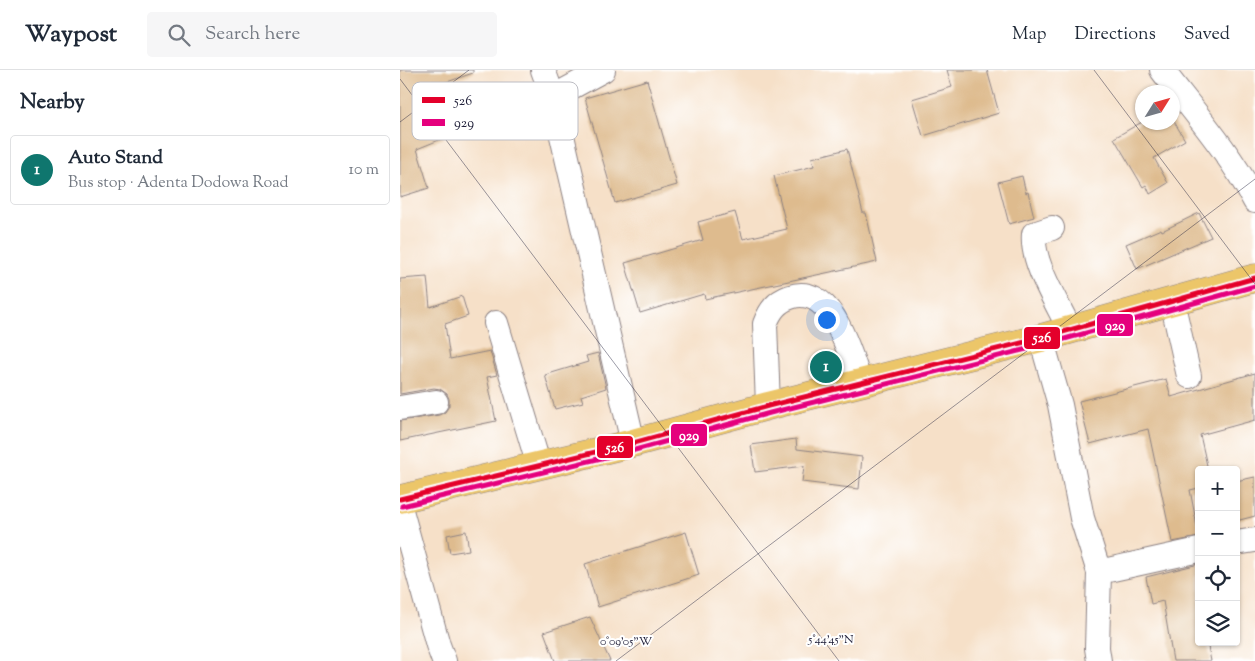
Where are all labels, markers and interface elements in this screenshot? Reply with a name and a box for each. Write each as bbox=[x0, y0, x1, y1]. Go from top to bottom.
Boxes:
search box bbox=[147, 12, 497, 57]
text: Waypost bbox=[25, 18, 117, 52]
icon: search bbox=[165, 21, 193, 49]
text: Search here bbox=[205, 21, 300, 48]
text: Map bbox=[1012, 22, 1047, 48]
text: Directions bbox=[1075, 22, 1156, 48]
text: Saved bbox=[1184, 22, 1230, 48]
legend bbox=[412, 82, 578, 140]
north arrow bbox=[1135, 85, 1180, 130]
text: Nearby bbox=[20, 88, 85, 118]
text: 526 bbox=[453, 92, 472, 112]
text: 929 bbox=[454, 114, 474, 134]
text: Auto Stand bbox=[68, 145, 163, 172]
text: 1 bbox=[34, 159, 40, 182]
text: 10 m bbox=[349, 159, 379, 182]
text: Bus stop · Adenta Dodowa Road bbox=[68, 172, 288, 195]
your location bbox=[814, 307, 840, 333]
line badge: 929 bbox=[1096, 313, 1134, 337]
text: 929 bbox=[1105, 317, 1125, 337]
line badge: 526 bbox=[1023, 326, 1061, 350]
text: 526 bbox=[1032, 329, 1051, 349]
pin: 1 bbox=[810, 348, 842, 386]
line badge: 929 bbox=[670, 423, 708, 447]
text: 929 bbox=[679, 427, 699, 447]
line badge: 526 bbox=[596, 435, 634, 459]
text: 526 bbox=[605, 439, 624, 459]
map controls bbox=[1195, 466, 1240, 646]
button: + bbox=[1195, 466, 1240, 511]
button: − bbox=[1195, 511, 1240, 556]
button: locate bbox=[1195, 556, 1240, 601]
button: layers bbox=[1195, 601, 1240, 646]
text: 5°44'45"N bbox=[807, 631, 854, 649]
text: 0°09'05"W bbox=[600, 633, 653, 651]

